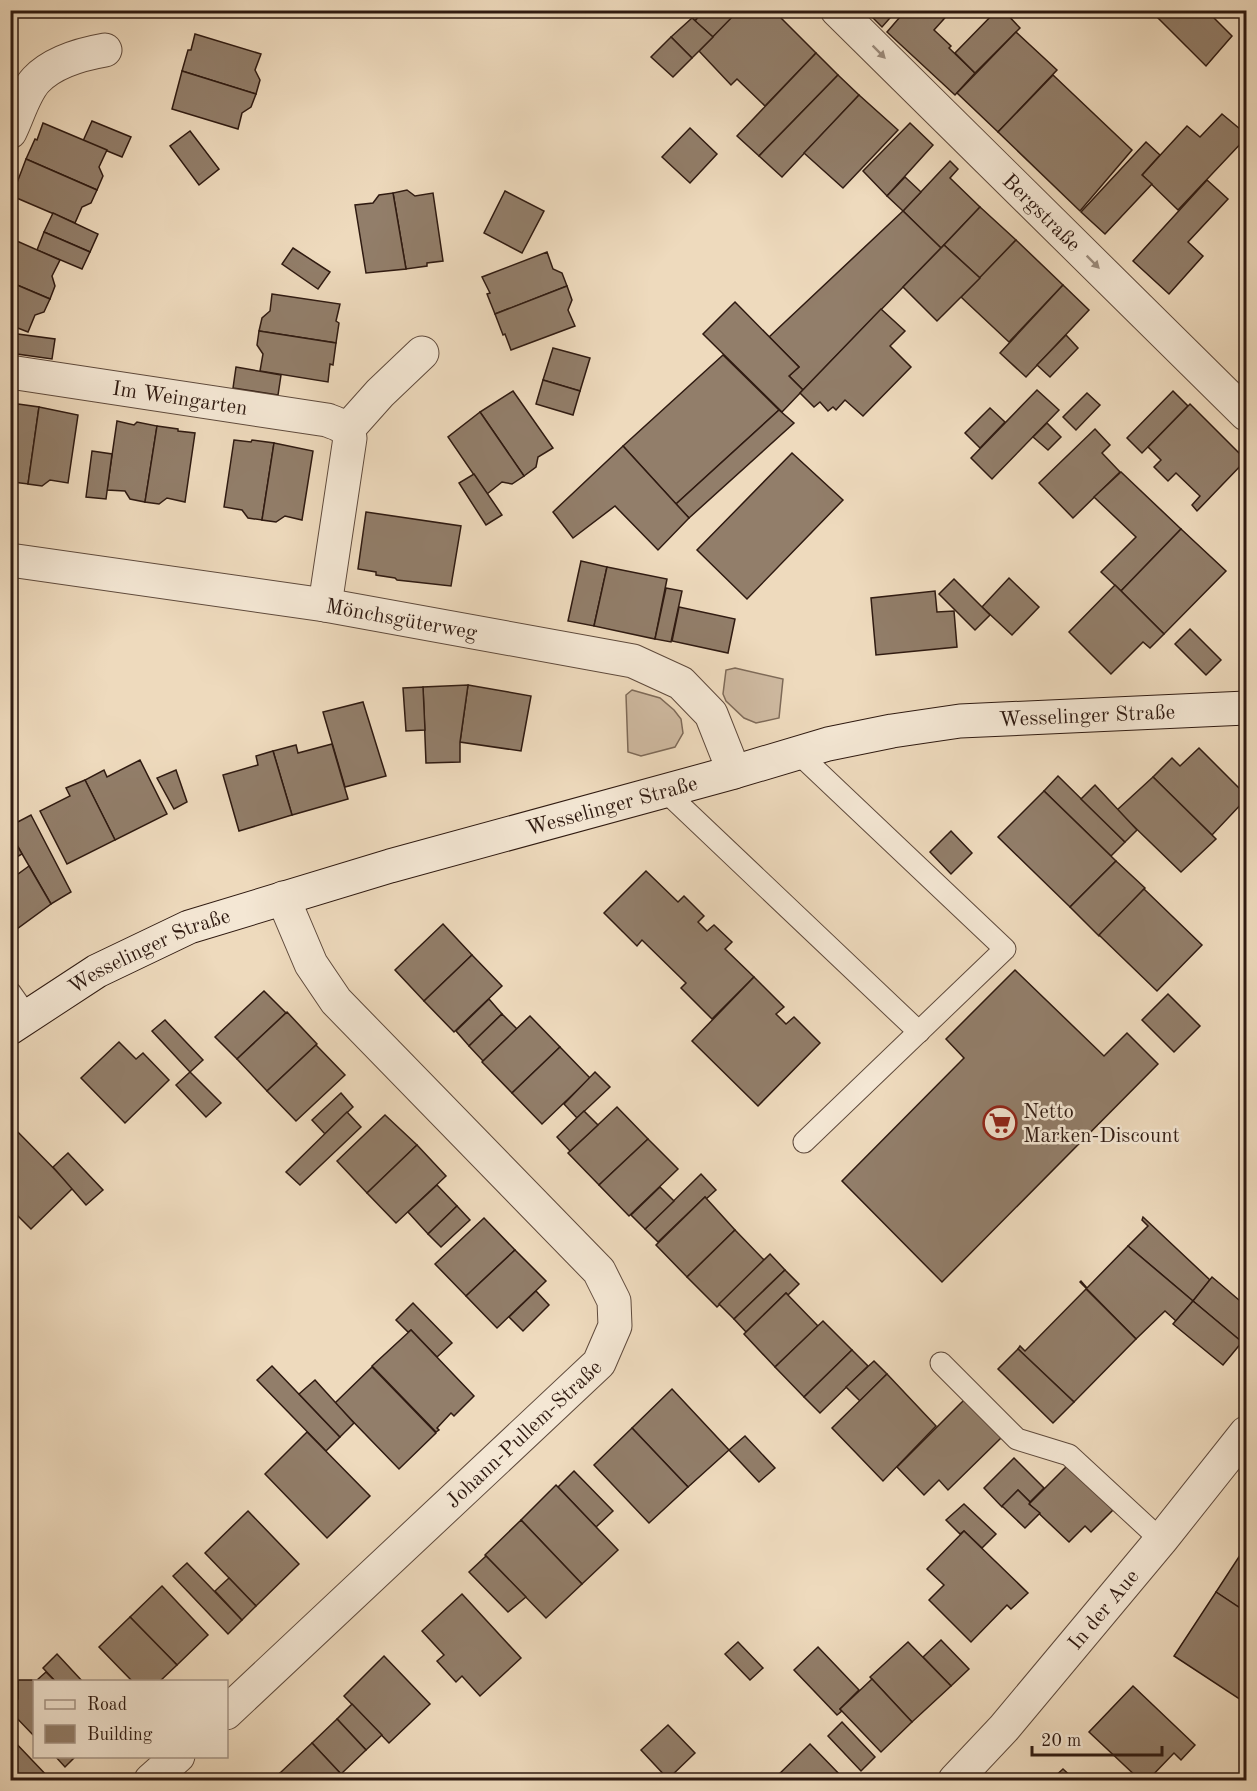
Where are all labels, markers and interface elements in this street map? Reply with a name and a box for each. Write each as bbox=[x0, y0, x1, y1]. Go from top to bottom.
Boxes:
one-way arrow bbox=[871, 44, 885, 58]
street label: Bergstraße bbox=[998, 171, 1084, 256]
one-way arrow bbox=[1085, 255, 1099, 269]
street label: Im Weingarten bbox=[111, 379, 249, 420]
street label: Mönchsgüterweg bbox=[324, 596, 479, 645]
street label: Wesselinger Straße bbox=[999, 702, 1176, 731]
street label: Wesselinger Straße bbox=[524, 773, 700, 840]
street label: Wesselinger Straße bbox=[65, 906, 233, 999]
place label: Netto Marken-Discount bbox=[1023, 1102, 1180, 1147]
supermarket icon: Netto Marken-Discount bbox=[982, 1105, 1018, 1141]
street label: Johann-Pullem-Straße bbox=[443, 1357, 607, 1513]
street label: In der Aue bbox=[1065, 1566, 1144, 1655]
legend bbox=[33, 1680, 228, 1758]
text: Road bbox=[87, 1696, 127, 1714]
scale bar bbox=[1032, 1719, 1162, 1757]
text: Building bbox=[87, 1726, 153, 1744]
text: 20 m bbox=[1041, 1732, 1081, 1750]

